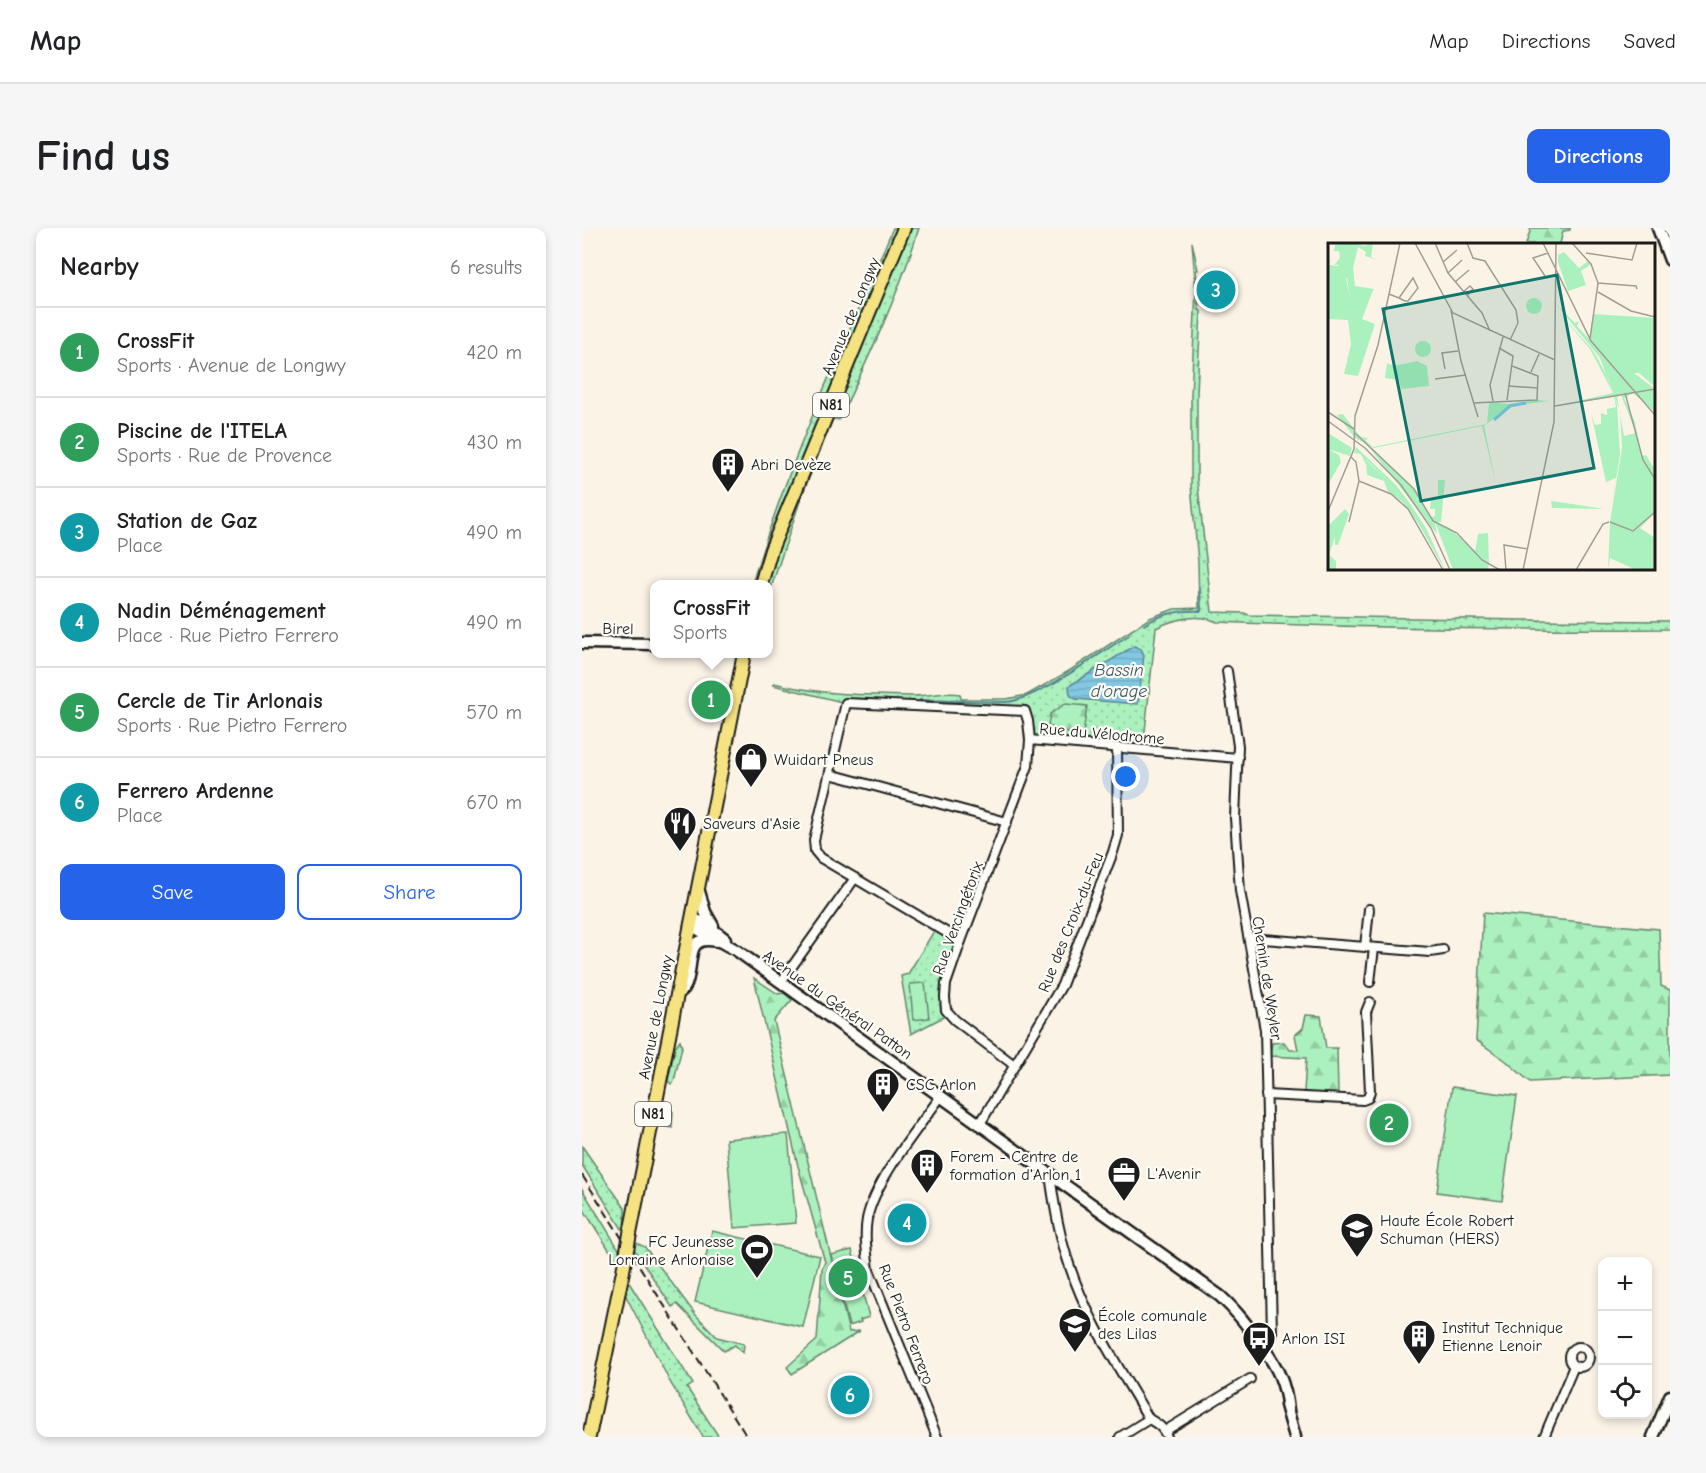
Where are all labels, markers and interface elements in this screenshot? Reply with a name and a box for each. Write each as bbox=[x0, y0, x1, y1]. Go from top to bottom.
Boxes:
text: Map bbox=[30, 25, 81, 57]
text: Map bbox=[1429, 29, 1469, 53]
text: Directions bbox=[1502, 29, 1591, 53]
text: Saved bbox=[1624, 29, 1676, 53]
button: Directions bbox=[1527, 129, 1670, 183]
text: Find us bbox=[36, 132, 170, 181]
inset map bbox=[1328, 243, 1655, 570]
text: Nearby bbox=[60, 252, 139, 282]
street label: Avenue de Longwy bbox=[818, 254, 884, 378]
text: 6 results bbox=[450, 256, 522, 279]
pin: 3 bbox=[1196, 268, 1236, 312]
text: CrossFit bbox=[117, 328, 194, 354]
text: 1 bbox=[76, 341, 83, 364]
text: 420 m bbox=[466, 341, 522, 364]
text: Sports · Avenue de Longwy bbox=[117, 354, 346, 377]
road number: N81 bbox=[813, 393, 849, 417]
text: Piscine de l'ITELA bbox=[117, 418, 287, 444]
text: 2 bbox=[75, 431, 84, 454]
text: 430 m bbox=[467, 431, 522, 454]
text: Sports · Rue de Provence bbox=[117, 444, 332, 467]
building icon: Abri Devèze bbox=[710, 446, 746, 493]
place label: Abri Devèze bbox=[751, 456, 831, 474]
text: Station de Gaz bbox=[117, 508, 257, 534]
text: 3 bbox=[75, 521, 84, 544]
text: 490 m bbox=[466, 521, 522, 544]
text: Place bbox=[117, 534, 163, 557]
popup bbox=[650, 580, 773, 658]
text: CrossFit bbox=[673, 595, 750, 621]
text: Nadin Déménagement bbox=[117, 598, 325, 624]
text: 4 bbox=[75, 611, 84, 634]
text: 490 m bbox=[466, 611, 522, 634]
street label: Birel bbox=[602, 620, 634, 638]
text: Sports bbox=[673, 621, 727, 644]
text: Place · Rue Pietro Ferrero bbox=[117, 624, 339, 647]
water label: Bassin d'orage bbox=[1091, 660, 1147, 702]
pin: 1 bbox=[692, 678, 730, 722]
text: Cercle de Tir Arlonais bbox=[117, 688, 322, 714]
text: 5 bbox=[74, 701, 85, 724]
text: 570 m bbox=[466, 701, 522, 724]
text: Sports · Rue Pietro Ferrero bbox=[117, 714, 347, 737]
street label: Rue du Vélodrome bbox=[1039, 720, 1165, 748]
shop icon: Wuidart Pneus bbox=[733, 741, 769, 788]
place label: Wuidart Pneus bbox=[774, 751, 874, 769]
your location bbox=[1111, 762, 1140, 791]
text: Ferrero Ardenne bbox=[117, 778, 274, 804]
text: 6 bbox=[74, 791, 85, 814]
text: 670 m bbox=[466, 791, 522, 814]
text: Place bbox=[117, 804, 163, 827]
restaurant icon: Saveurs d'Asie bbox=[662, 805, 698, 852]
place label: Saveurs d'Asie bbox=[703, 815, 800, 833]
street label: Rue des Croix-du-Feu bbox=[1035, 850, 1107, 995]
street label: Rue Vercingétorix bbox=[929, 859, 987, 978]
button: Save bbox=[60, 864, 285, 920]
button: Share bbox=[297, 864, 522, 920]
street label: Chemin de Weyler bbox=[1248, 915, 1286, 1042]
street label: Avenue du Général Patton bbox=[759, 946, 916, 1063]
street label: Avenue de Longwy bbox=[635, 953, 677, 1081]
building icon: CSC Arlon bbox=[865, 1066, 901, 1113]
place label: CSC Arlon bbox=[906, 1076, 976, 1094]
pin: 2 bbox=[1370, 1100, 1408, 1146]
road number: N81 bbox=[635, 1102, 671, 1126]
building icon: Forem - Centre de formation d'Arlon 1 bbox=[909, 1147, 945, 1194]
place label: Forem - Centre de formation d'Arlon 1 bbox=[949, 1148, 1081, 1184]
office icon: L'Avenir bbox=[1106, 1155, 1142, 1202]
place label: L'Avenir bbox=[1147, 1165, 1201, 1183]
pin: 4 bbox=[888, 1200, 926, 1246]
school or university icon: Haute École Robert Schuman (HERS) bbox=[1339, 1211, 1375, 1258]
place label: Haute École Robert Schuman (HERS) bbox=[1380, 1211, 1514, 1248]
sports icon: FC Jeunesse Lorraine Arlonaise bbox=[739, 1232, 775, 1279]
place label: FC Jeunesse Lorraine Arlonaise bbox=[608, 1233, 734, 1269]
pin: 5 bbox=[828, 1256, 868, 1300]
map controls bbox=[1598, 1257, 1652, 1419]
button: + bbox=[1598, 1257, 1652, 1311]
street label: Rue Pietro Ferrero bbox=[875, 1262, 937, 1387]
school or university icon: École comunale des Lilas bbox=[1057, 1306, 1093, 1353]
place label: École comunale des Lilas bbox=[1098, 1306, 1207, 1343]
button: − bbox=[1598, 1311, 1652, 1365]
building icon: Institut Technique Etienne Lenoir bbox=[1401, 1318, 1437, 1365]
place label: Institut Technique Etienne Lenoir bbox=[1442, 1319, 1563, 1355]
bus stop icon: Arlon ISI bbox=[1241, 1320, 1277, 1367]
place label: Arlon ISI bbox=[1282, 1330, 1345, 1348]
button: locate bbox=[1598, 1365, 1652, 1419]
pin: 6 bbox=[830, 1372, 870, 1418]

